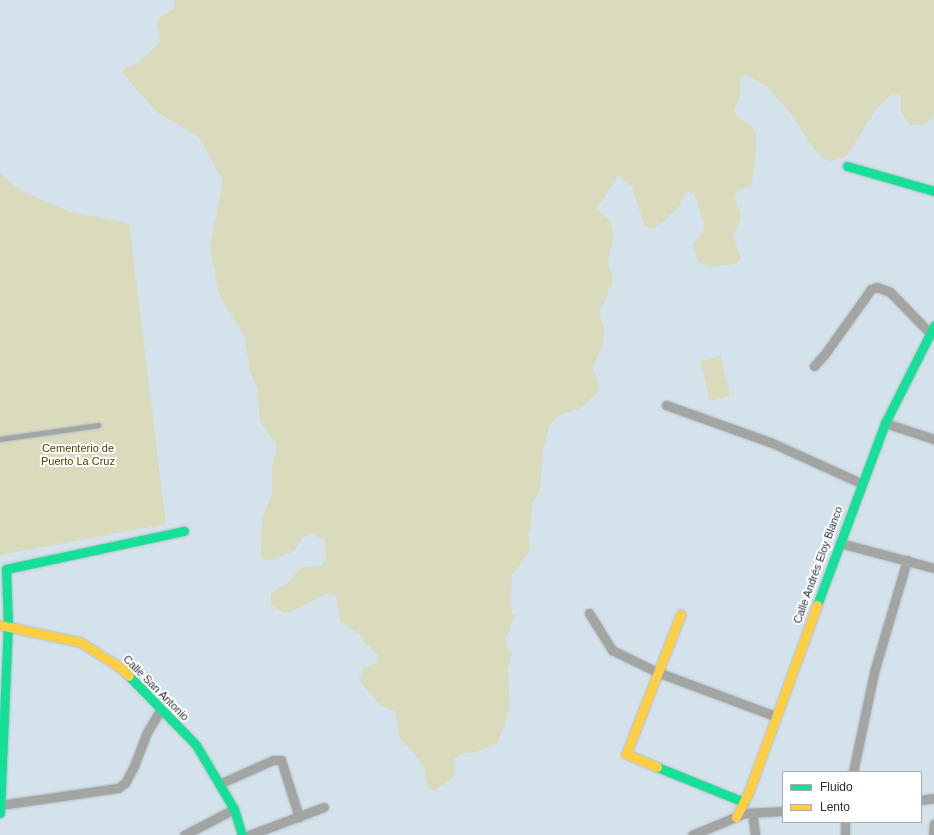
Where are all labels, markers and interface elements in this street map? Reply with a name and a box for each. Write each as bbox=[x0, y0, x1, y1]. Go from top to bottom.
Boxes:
park label: Cementerio de Puerto La Cruz bbox=[41, 442, 115, 468]
street label: Calle Andrés Eloy Blanco bbox=[791, 504, 845, 626]
street label: Calle San Antonio bbox=[120, 652, 192, 724]
legend bbox=[782, 771, 922, 823]
text: Fluido bbox=[820, 780, 853, 794]
text: Lento bbox=[820, 800, 850, 814]

